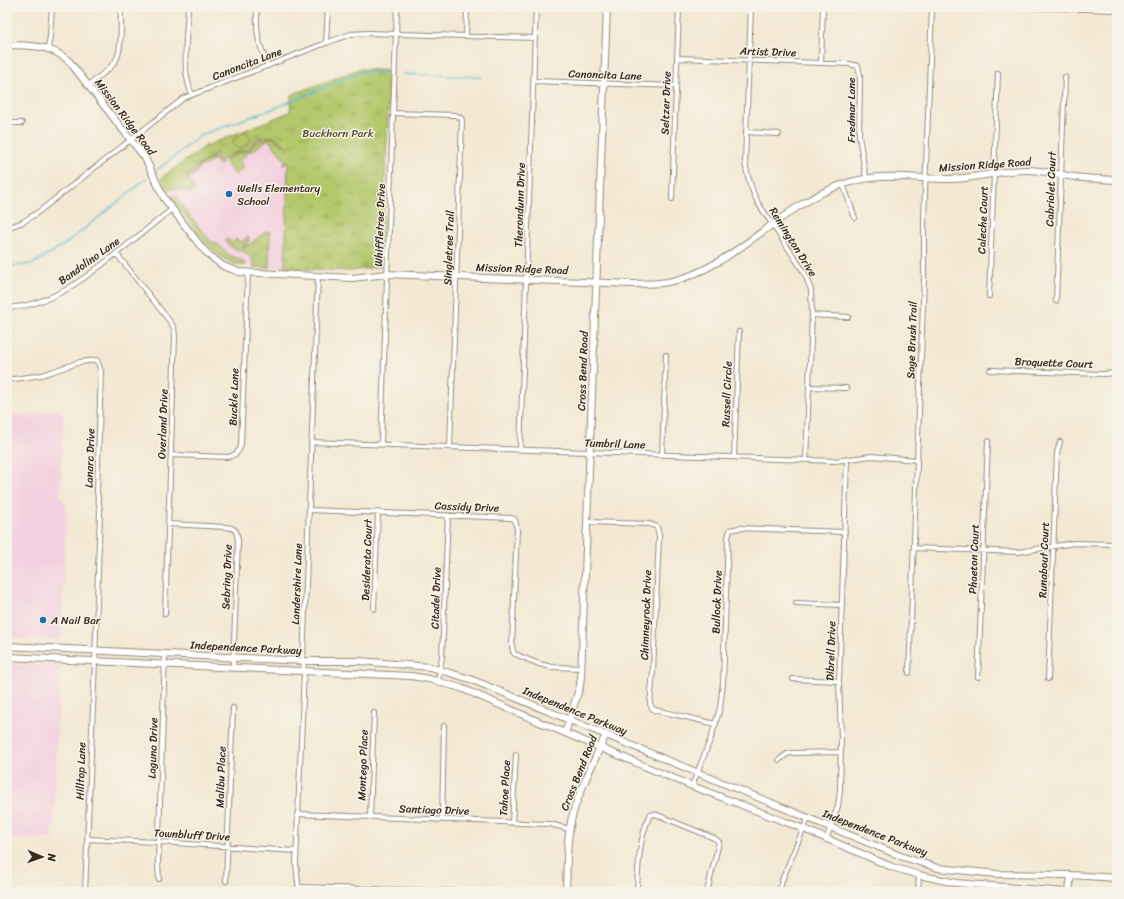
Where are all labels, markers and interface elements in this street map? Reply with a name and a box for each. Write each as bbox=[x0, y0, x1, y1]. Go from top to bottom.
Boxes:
street label: Artist Drive bbox=[739, 41, 797, 63]
street label: Canoncita Lane bbox=[209, 42, 285, 86]
street label: Canoncita Lane bbox=[568, 64, 643, 86]
street label: Seltzer Drive bbox=[655, 71, 677, 135]
street label: Mission Ridge Road bbox=[90, 74, 161, 161]
street label: Fredmar Lane bbox=[842, 77, 861, 143]
park label: Buckhorn Park bbox=[302, 124, 374, 143]
street label: Cabriolet Court bbox=[1040, 151, 1062, 227]
street label: Mission Ridge Road bbox=[938, 152, 1033, 178]
street label: Therondunn Drive bbox=[509, 162, 531, 248]
place label: Wells Elementary School bbox=[237, 179, 321, 211]
street label: Whiffletree Drive bbox=[369, 182, 391, 267]
street label: Caleche Court bbox=[972, 185, 994, 254]
marker: Wells Elementary School bbox=[224, 189, 234, 199]
street label: Remington Drive bbox=[764, 203, 822, 281]
street label: Singletree Trail bbox=[438, 209, 460, 286]
street label: Bandolino Lane bbox=[54, 232, 124, 290]
street label: Mission Ridge Road bbox=[475, 258, 570, 280]
street label: Sage Brush Trail bbox=[901, 300, 923, 379]
street label: Cross Bend Road bbox=[572, 329, 594, 411]
street label: Broquette Court bbox=[1014, 352, 1094, 374]
street label: Russell Circle bbox=[716, 360, 738, 427]
street label: Buckle Lane bbox=[223, 367, 245, 426]
street label: Overland Drive bbox=[152, 388, 174, 460]
street label: Lanarc Drive bbox=[79, 427, 101, 488]
street label: Tumbril Lane bbox=[584, 433, 646, 455]
street label: Cassidy Drive bbox=[434, 496, 500, 518]
street label: Desiderata Court bbox=[356, 518, 378, 601]
street label: Runabout Court bbox=[1033, 521, 1055, 598]
street label: Phaeton Court bbox=[963, 523, 985, 594]
street label: Landershire Lane bbox=[286, 542, 308, 625]
street label: Sebring Drive bbox=[216, 544, 238, 610]
street label: Citadel Drive bbox=[425, 566, 447, 629]
street label: Chimneyrock Drive bbox=[635, 569, 657, 661]
street label: Bullock Drive bbox=[706, 569, 728, 634]
place label: A Nail Bar bbox=[50, 611, 102, 630]
marker: A Nail Bar bbox=[38, 615, 48, 625]
street label: Dibrell Drive bbox=[820, 620, 842, 681]
street label: Independence Parkway bbox=[189, 636, 302, 660]
street label: Independence Parkway bbox=[519, 681, 631, 741]
street label: Laguna Drive bbox=[142, 717, 164, 779]
street label: Montego Place bbox=[352, 729, 374, 801]
street label: Cross Bend Road bbox=[555, 731, 603, 814]
street label: Hilltop Lane bbox=[70, 741, 92, 800]
street label: Malibu Place bbox=[210, 745, 232, 808]
street label: Tahoe Place bbox=[494, 759, 516, 817]
street label: Santiago Drive bbox=[399, 799, 470, 821]
street label: Independence Parkway bbox=[819, 804, 931, 862]
street label: Townbluff Drive bbox=[153, 824, 231, 847]
north arrow bbox=[22, 837, 62, 877]
text: N bbox=[42, 852, 61, 862]

